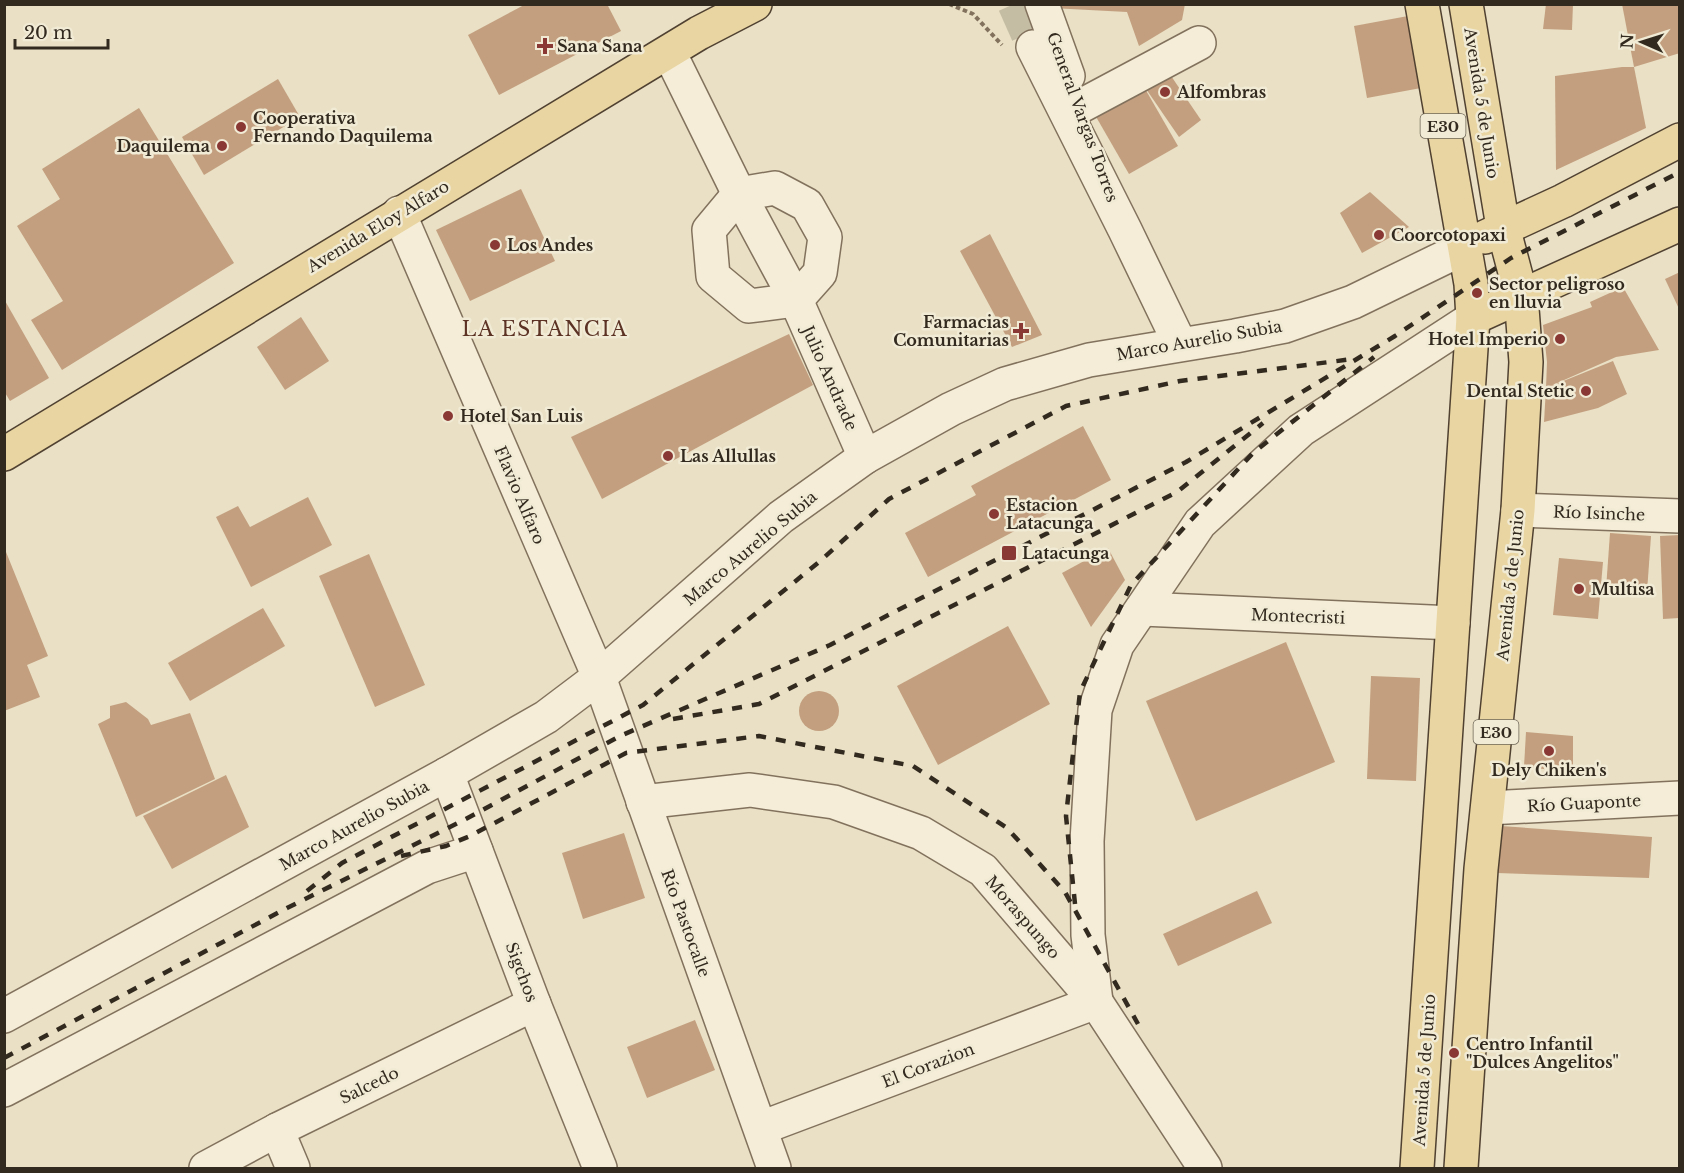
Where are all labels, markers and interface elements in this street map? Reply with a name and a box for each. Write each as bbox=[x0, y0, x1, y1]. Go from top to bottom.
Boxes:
scale bar bbox=[15, 12, 108, 50]
north arrow bbox=[1612, 12, 1672, 72]
text: 20 m bbox=[24, 22, 72, 44]
street label: Avenida 5 de Junio bbox=[1460, 25, 1504, 180]
street label: General Vargas Torres bbox=[1043, 29, 1123, 205]
text: N bbox=[1617, 33, 1637, 49]
place label: Sana Sana bbox=[557, 36, 642, 56]
marker: Sana Sana bbox=[538, 39, 552, 53]
place label: Alfombras bbox=[1176, 82, 1266, 102]
marker: Alfombras bbox=[1158, 85, 1172, 99]
place label: Cooperativa Fernando Daquilema bbox=[253, 108, 433, 146]
road number: E30 bbox=[1420, 114, 1466, 138]
marker: Cooperativa Fernando Daquilema bbox=[234, 120, 248, 134]
place label: Daquilema bbox=[116, 136, 210, 156]
marker: Daquilema bbox=[215, 139, 229, 153]
street label: Avenida Eloy Alfaro bbox=[302, 176, 453, 277]
place label: Coorcotopaxi bbox=[1391, 225, 1506, 245]
marker: Coorcotopaxi bbox=[1372, 228, 1386, 242]
place label: Los Andes bbox=[507, 235, 593, 255]
marker: Los Andes bbox=[488, 238, 502, 252]
place label: Sector peligroso en lluvia bbox=[1489, 274, 1625, 312]
marker: Sector peligroso en lluvia bbox=[1470, 286, 1484, 300]
place label: Farmacias Comunitarias bbox=[893, 312, 1009, 350]
street label: Marco Aurelio Subia bbox=[1115, 316, 1283, 364]
district label: LA ESTANCIA bbox=[462, 317, 628, 341]
street label: Julio Andrade bbox=[797, 321, 862, 433]
marker: Farmacias Comunitarias bbox=[1014, 324, 1028, 338]
place label: Hotel Imperio bbox=[1428, 329, 1548, 349]
marker: Hotel Imperio bbox=[1553, 332, 1567, 346]
place label: Dental Stetic bbox=[1466, 381, 1574, 401]
marker: Dental Stetic bbox=[1579, 384, 1593, 398]
place label: Hotel San Luis bbox=[460, 406, 583, 426]
marker: Hotel San Luis bbox=[441, 409, 455, 423]
street label: Flavio Alfaro bbox=[490, 443, 550, 547]
place label: Las Allullas bbox=[680, 446, 776, 466]
marker: Las Allullas bbox=[661, 449, 675, 463]
street label: Marco Aurelio Subia bbox=[679, 486, 821, 610]
place label: Estacion Latacunga bbox=[1006, 495, 1094, 533]
street label: Río Isinche bbox=[1553, 501, 1645, 525]
marker: Estacion Latacunga bbox=[987, 507, 1001, 521]
street label: Avenida 5 de Junio bbox=[1492, 508, 1528, 663]
place label: Latacunga bbox=[1022, 543, 1110, 563]
marker: Latacunga bbox=[1000, 544, 1018, 562]
place label: Multisa bbox=[1591, 579, 1655, 599]
marker: Multisa bbox=[1572, 582, 1586, 596]
street label: Montecristi bbox=[1251, 604, 1346, 628]
road number: E30 bbox=[1474, 720, 1518, 744]
marker: Dely Chiken's bbox=[1542, 744, 1556, 758]
place label: Dely Chiken's bbox=[1491, 760, 1607, 780]
street label: Marco Aurelio Subia bbox=[276, 776, 432, 874]
street label: Río Guaponte bbox=[1526, 790, 1642, 816]
street label: Río Pastocalle bbox=[657, 866, 715, 980]
street label: Moraspungo bbox=[981, 871, 1065, 963]
street label: Sigchos bbox=[501, 939, 543, 1005]
street label: Avenida 5 de Junio bbox=[1409, 993, 1439, 1148]
place label: Centro Infantil "Dulces Angelitos" bbox=[1466, 1034, 1619, 1072]
street label: El Corazion bbox=[879, 1038, 977, 1092]
marker: Centro Infantil "Dulces Angelitos" bbox=[1447, 1046, 1461, 1060]
street label: Salcedo bbox=[336, 1062, 402, 1108]

